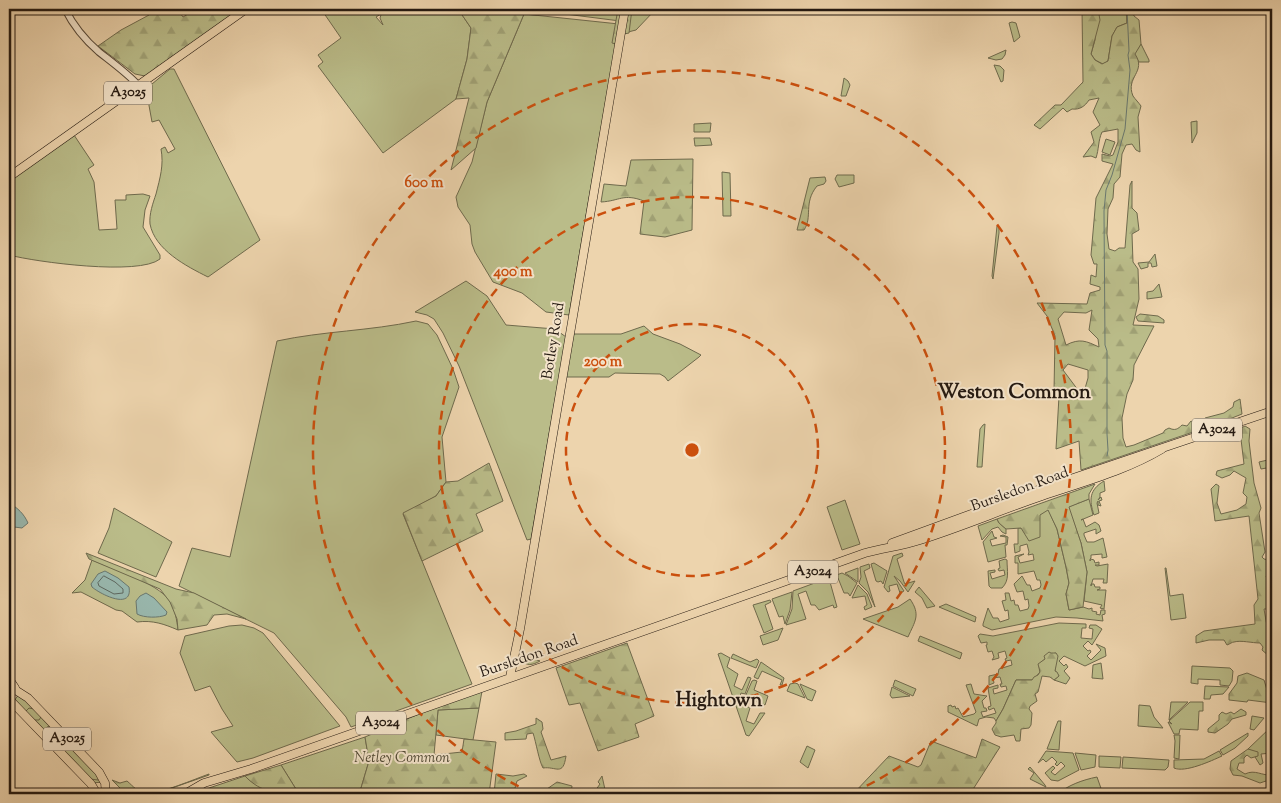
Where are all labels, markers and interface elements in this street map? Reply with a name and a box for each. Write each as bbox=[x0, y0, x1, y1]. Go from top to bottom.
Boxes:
road number: A3025 bbox=[104, 82, 152, 105]
text: 600 m bbox=[405, 173, 444, 194]
text: 400 m bbox=[493, 262, 533, 283]
street label: Botley Road bbox=[538, 300, 571, 381]
text: 200 m bbox=[584, 352, 623, 373]
district label: Weston Common bbox=[937, 379, 1091, 408]
road number: A3024 bbox=[1192, 418, 1242, 442]
centre of rings bbox=[683, 441, 701, 459]
street label: Bursledon Road bbox=[968, 462, 1072, 517]
road number: A3024 bbox=[788, 560, 838, 584]
street label: Bursledon Road bbox=[477, 630, 582, 684]
district label: Hightown bbox=[676, 687, 763, 716]
road number: A3024 bbox=[356, 711, 406, 734]
road number: A3025 bbox=[43, 728, 91, 751]
park label: Netley Common bbox=[354, 748, 450, 769]

